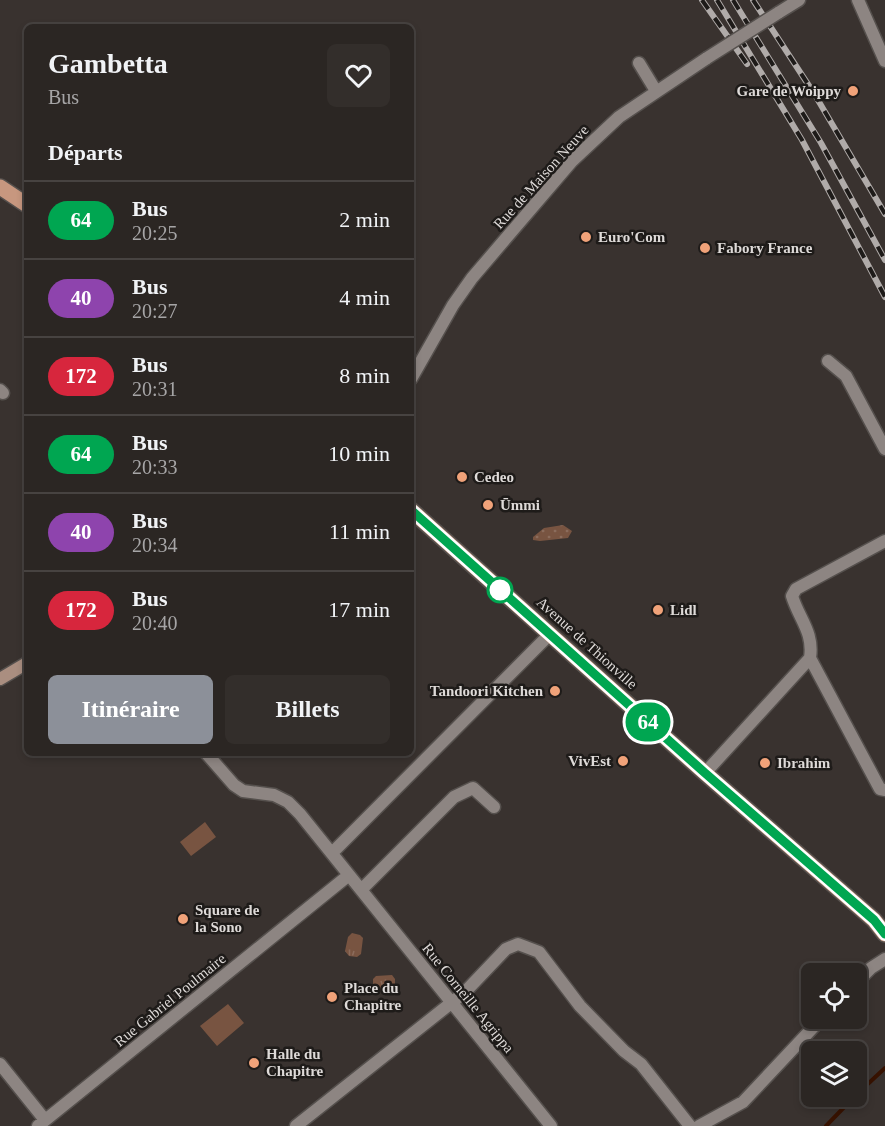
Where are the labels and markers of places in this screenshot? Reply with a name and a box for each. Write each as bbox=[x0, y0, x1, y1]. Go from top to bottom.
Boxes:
place label: Gare de Woippy bbox=[737, 83, 841, 99]
marker: Gare de Woippy bbox=[846, 84, 860, 98]
place label: Euro'Com bbox=[598, 229, 666, 245]
marker: Euro'Com bbox=[579, 230, 593, 244]
place label: Fabory France bbox=[717, 240, 813, 256]
marker: Fabory France bbox=[698, 241, 712, 255]
place label: Cedeo bbox=[474, 469, 514, 485]
marker: Cedeo bbox=[455, 470, 469, 484]
place label: Ūmmi bbox=[500, 497, 540, 513]
marker: Ūmmi bbox=[481, 498, 495, 512]
unlabelled marker bbox=[487, 577, 513, 603]
place label: Lidl bbox=[670, 602, 697, 618]
marker: Lidl bbox=[651, 603, 665, 617]
place label: Tandoori Kitchen bbox=[430, 683, 544, 699]
marker: Tandoori Kitchen bbox=[548, 684, 562, 698]
place label: VivEst bbox=[568, 753, 611, 769]
marker: VivEst bbox=[616, 754, 630, 768]
place label: Ibrahim bbox=[777, 755, 831, 771]
marker: Ibrahim bbox=[758, 756, 772, 770]
place label: Square de la Sono bbox=[195, 902, 260, 935]
marker: Square de la Sono bbox=[176, 912, 190, 926]
place label: Place du Chapitre bbox=[344, 980, 402, 1013]
marker: Place du Chapitre bbox=[325, 990, 339, 1004]
place label: Halle du Chapitre bbox=[266, 1046, 324, 1079]
marker: Halle du Chapitre bbox=[247, 1056, 261, 1070]

